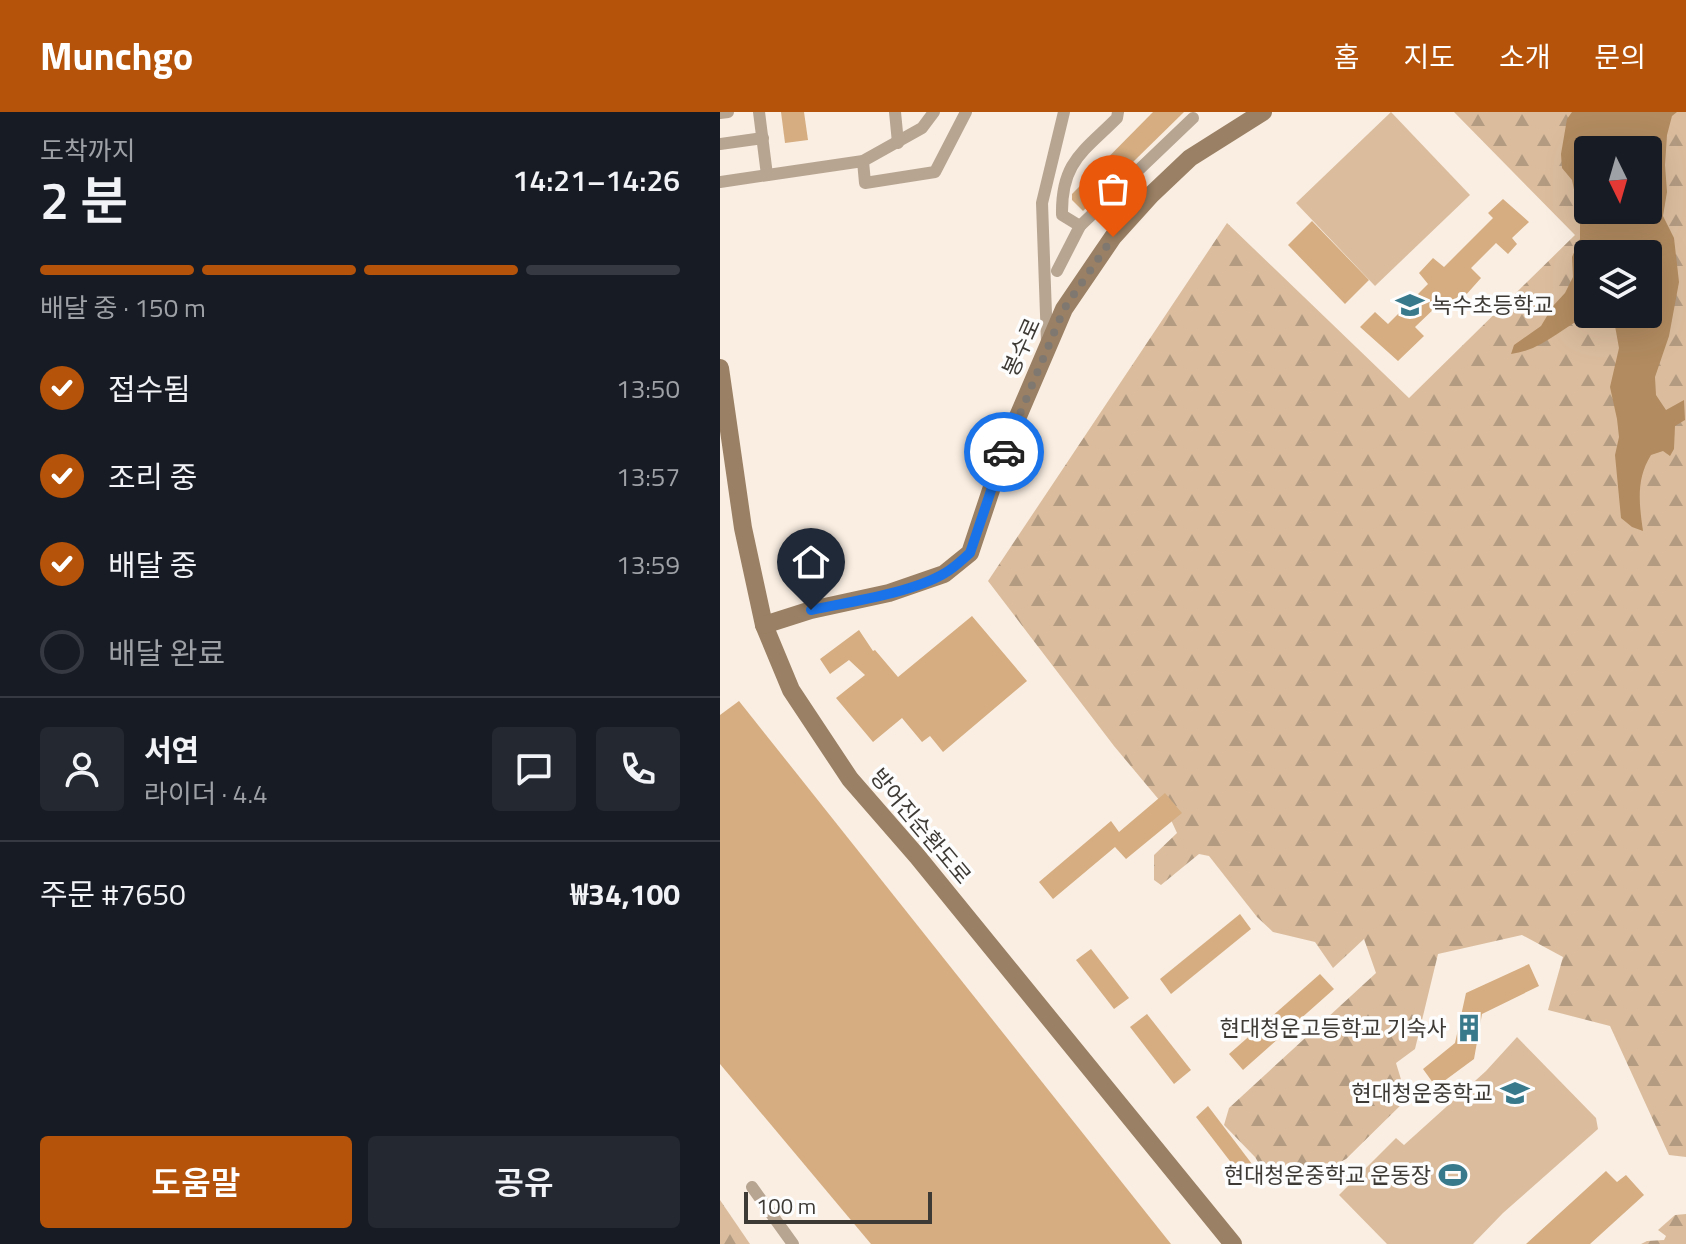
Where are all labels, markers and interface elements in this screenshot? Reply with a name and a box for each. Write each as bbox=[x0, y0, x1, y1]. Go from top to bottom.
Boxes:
text: Munchgo bbox=[40, 27, 193, 85]
text: 홈 bbox=[1334, 35, 1359, 78]
text: 지도 bbox=[1403, 35, 1455, 78]
text: 소개 bbox=[1499, 35, 1550, 78]
text: 문의 bbox=[1594, 35, 1646, 78]
text: 도착까지 bbox=[40, 131, 136, 170]
north arrow bbox=[1574, 136, 1662, 224]
map controls bbox=[1574, 136, 1662, 328]
pin bbox=[1079, 155, 1147, 237]
text: 14:21–14:26 bbox=[513, 157, 680, 203]
text: 2 분 bbox=[40, 160, 128, 239]
icon: bag bbox=[1091, 167, 1135, 211]
button: layers bbox=[1574, 240, 1662, 328]
text: 배달 중 · 150 m bbox=[40, 288, 206, 327]
place label: 녹수초등학교 bbox=[1432, 288, 1553, 322]
school or university icon: 녹수초등학교 bbox=[1395, 290, 1425, 320]
street label: 봉수로 bbox=[993, 312, 1049, 382]
icon: check bbox=[40, 366, 84, 410]
text: 접수됨 bbox=[108, 366, 191, 412]
text: 13:50 bbox=[616, 369, 680, 408]
courier bbox=[964, 412, 1044, 492]
icon: car bbox=[982, 430, 1026, 474]
icon: check bbox=[40, 454, 84, 498]
text: 조리 중 bbox=[108, 454, 197, 500]
text: 13:57 bbox=[616, 457, 680, 496]
pin bbox=[777, 528, 845, 610]
icon: home bbox=[789, 540, 833, 584]
icon: check bbox=[40, 542, 84, 586]
text: 배달 중 bbox=[108, 542, 197, 588]
text: 13:59 bbox=[616, 545, 680, 584]
text: 배달 완료 bbox=[108, 630, 225, 676]
button: person bbox=[40, 727, 124, 811]
text: 서연 bbox=[144, 727, 199, 773]
button: chat bbox=[492, 727, 576, 811]
button: phone bbox=[596, 727, 680, 811]
street label: 방어진순환도로 bbox=[862, 761, 980, 891]
text: 라이더 · 4.4 bbox=[144, 774, 268, 813]
text: 주문 #7650 bbox=[40, 871, 186, 917]
text: ₩34,100 bbox=[570, 871, 680, 917]
place label: 현대청운고등학교 기숙사 bbox=[1220, 1011, 1447, 1045]
building icon: 현대청운고등학교 기숙사 bbox=[1454, 1013, 1484, 1043]
place label: 현대청운중학교 bbox=[1351, 1076, 1493, 1110]
school or university icon: 현대청운중학교 bbox=[1500, 1078, 1530, 1108]
button: 도움말 bbox=[40, 1136, 352, 1228]
button: 공유 bbox=[368, 1136, 680, 1228]
place label: 현대청운중학교 운동장 bbox=[1224, 1158, 1431, 1192]
sports icon: 현대청운중학교 운동장 bbox=[1438, 1160, 1468, 1190]
scale bar bbox=[744, 1188, 932, 1224]
text: 100 m bbox=[756, 1189, 816, 1223]

